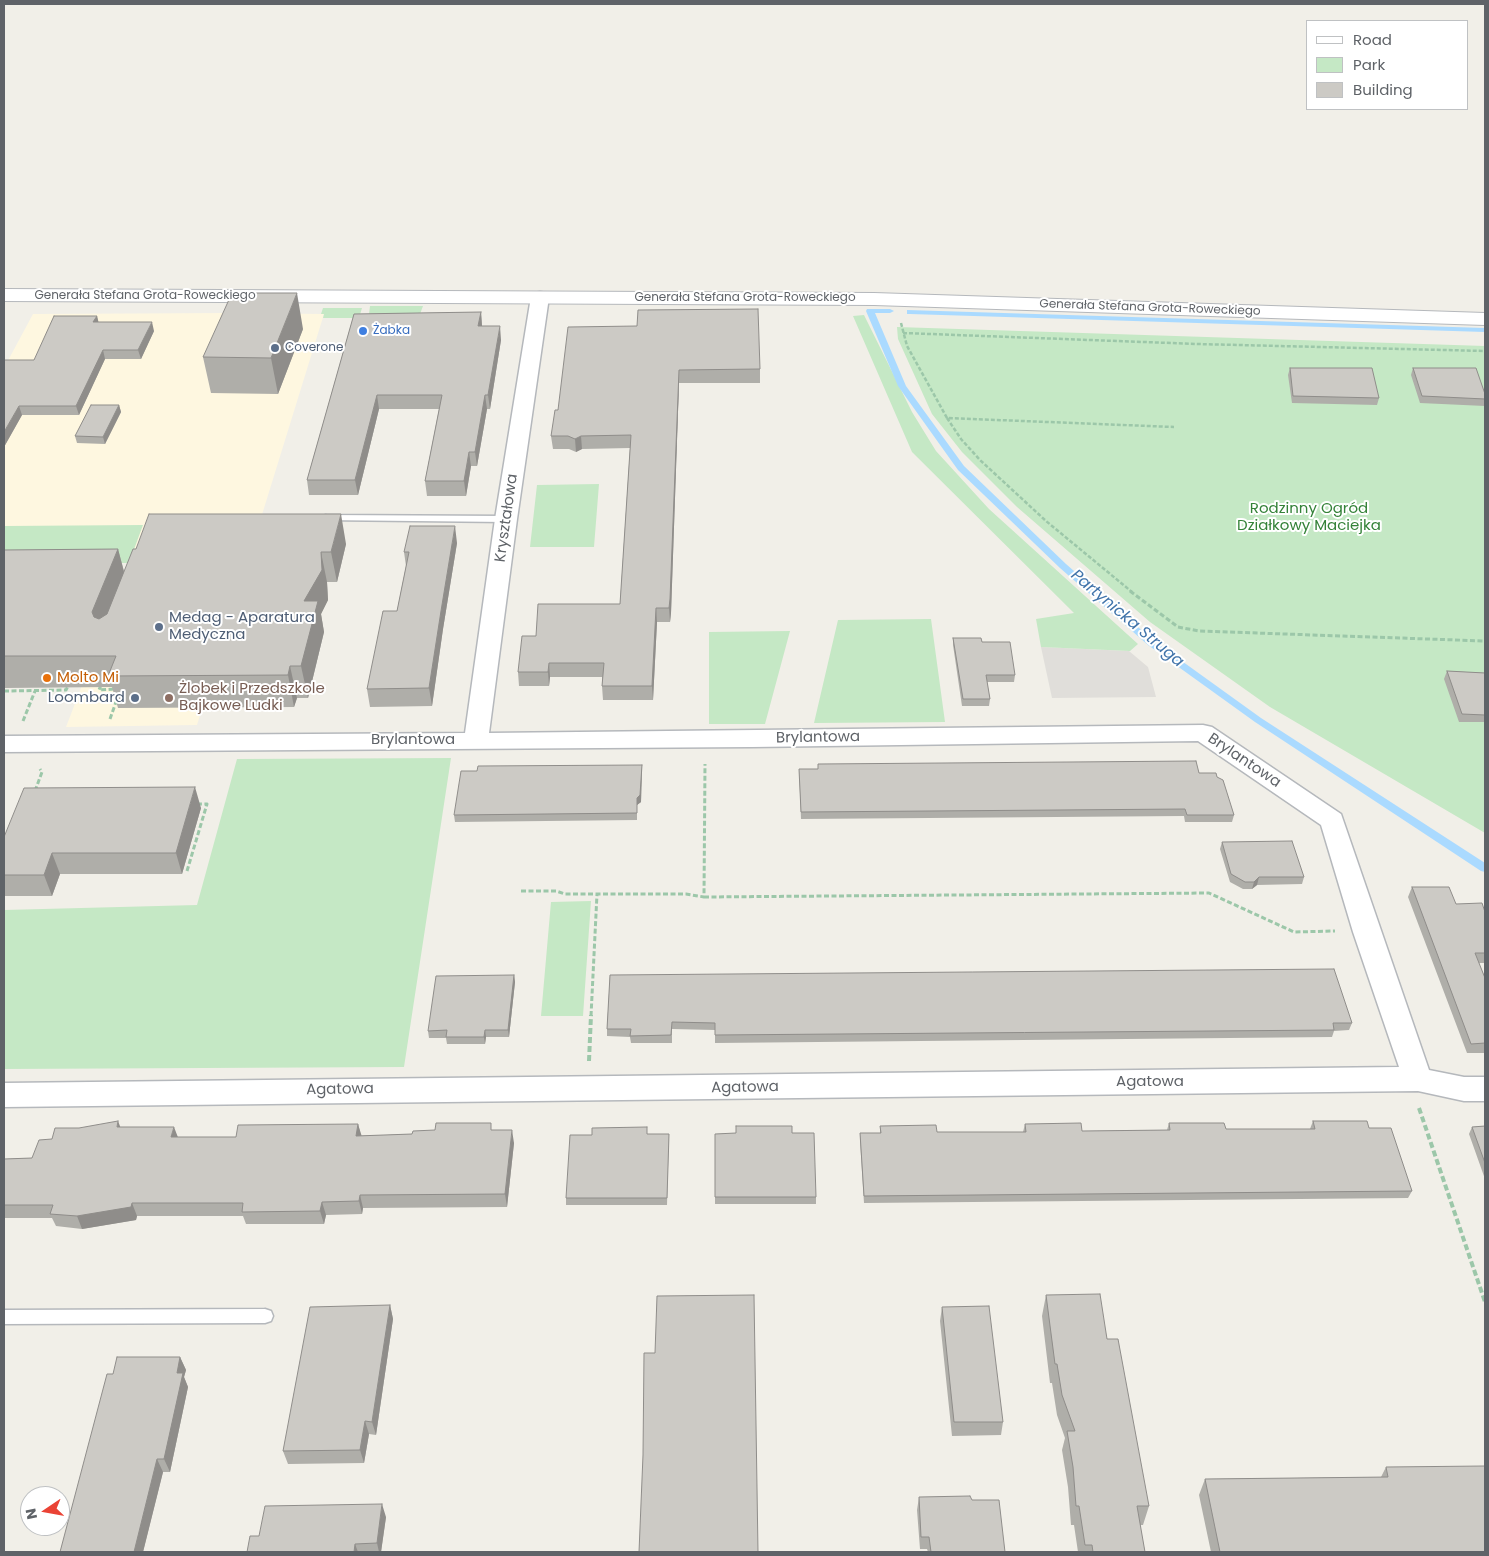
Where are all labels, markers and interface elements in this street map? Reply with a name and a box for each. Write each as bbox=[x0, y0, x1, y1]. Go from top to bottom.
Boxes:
legend bbox=[1306, 20, 1469, 110]
text: Road bbox=[1353, 29, 1392, 50]
text: Park bbox=[1353, 54, 1385, 75]
text: Building bbox=[1353, 79, 1413, 100]
street label: Generała Stefana Grota-Roweckiego bbox=[34, 289, 256, 303]
street label: Generała Stefana Grota-Roweckiego bbox=[634, 291, 856, 305]
street label: Generała Stefana Grota-Roweckiego bbox=[1039, 297, 1261, 319]
place label: Żabka bbox=[373, 324, 410, 338]
marker: Żabka bbox=[357, 325, 369, 337]
place label: Coverone bbox=[285, 341, 343, 355]
marker: Coverone bbox=[269, 342, 281, 354]
street label: Kryształowa bbox=[492, 473, 522, 563]
park label: Rodzinny Ogród Działkowy Maciejka bbox=[1237, 500, 1381, 535]
water label: Partynicka Struga bbox=[1067, 566, 1187, 672]
place label: Medag - Aparatura Medyczna bbox=[169, 609, 315, 644]
marker: Medag - Aparatura Medyczna bbox=[153, 621, 165, 633]
place label: Molto Mi bbox=[57, 669, 119, 687]
marker: Molto Mi bbox=[41, 672, 53, 684]
place label: Żlobek i Przedszkole Bajkowe Ludki bbox=[179, 680, 325, 715]
place label: Loombard bbox=[48, 689, 125, 707]
marker: Loombard bbox=[129, 692, 141, 704]
marker: Żlobek i Przedszkole Bajkowe Ludki bbox=[163, 692, 175, 704]
street label: Brylantowa bbox=[776, 728, 860, 748]
street label: Brylantowa bbox=[1204, 730, 1284, 792]
street label: Brylantowa bbox=[371, 731, 455, 749]
street label: Agatowa bbox=[1116, 1073, 1184, 1091]
street label: Agatowa bbox=[711, 1078, 779, 1098]
street label: Agatowa bbox=[306, 1080, 374, 1100]
north arrow bbox=[20, 1486, 70, 1536]
text: N bbox=[20, 1507, 42, 1521]

